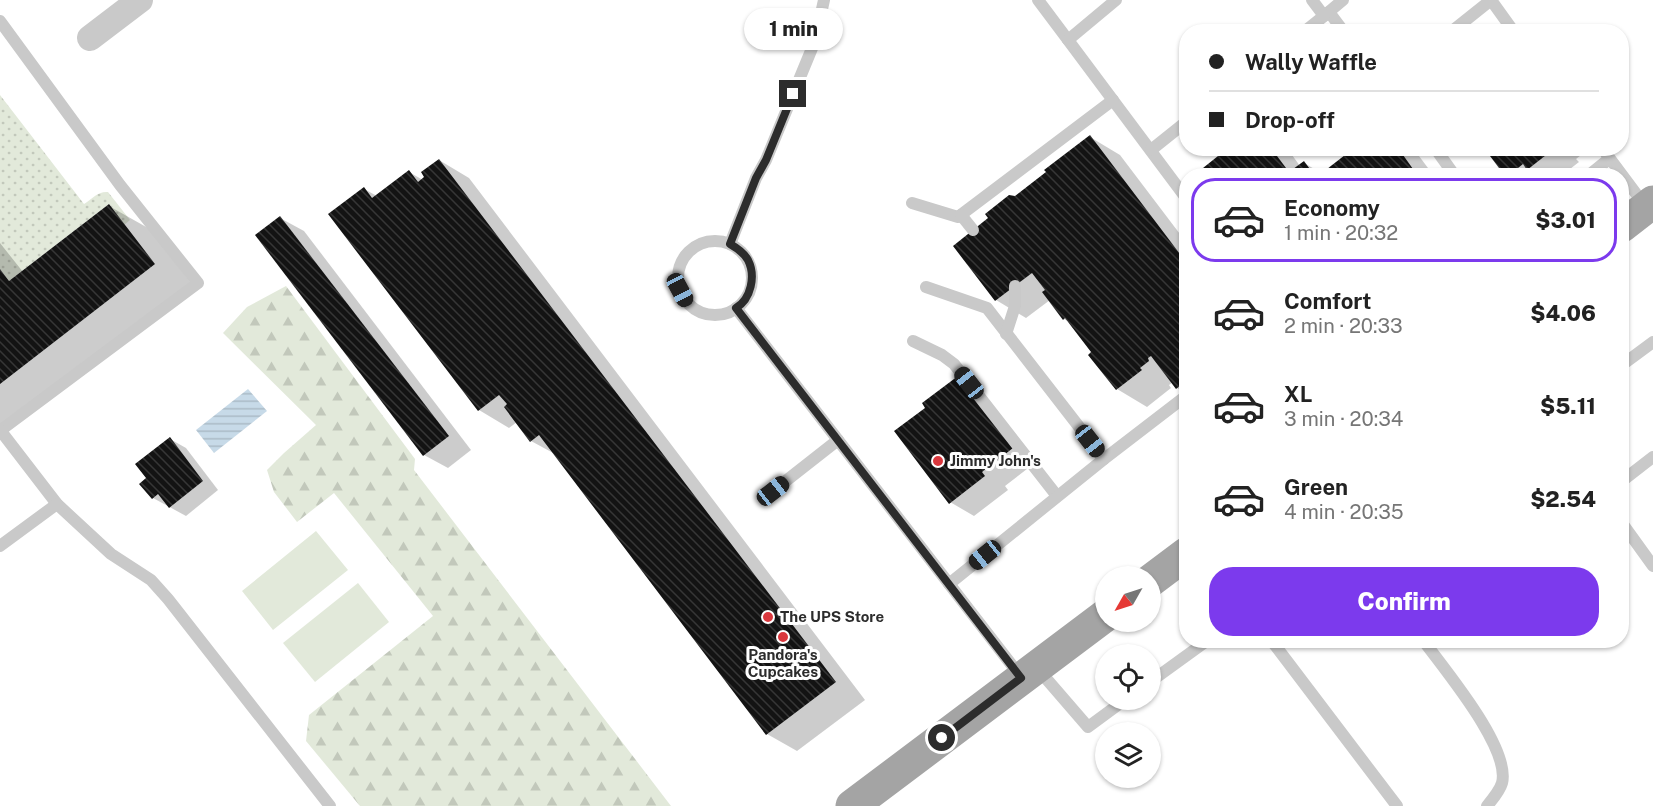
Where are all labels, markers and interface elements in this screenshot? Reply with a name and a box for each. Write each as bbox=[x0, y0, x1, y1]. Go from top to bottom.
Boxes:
callout: 1 min bbox=[744, 7, 842, 49]
text: 1 min bbox=[769, 17, 818, 41]
text: Wally Waffle bbox=[1245, 49, 1377, 75]
route end bbox=[779, 80, 806, 107]
text: Drop-off bbox=[1245, 107, 1335, 133]
icon: car bbox=[1212, 193, 1266, 247]
text: Economy bbox=[1284, 195, 1380, 221]
text: $3.01 bbox=[1535, 207, 1596, 233]
text: 1 min · 20:32 bbox=[1284, 221, 1398, 245]
car bbox=[664, 270, 696, 310]
icon: car bbox=[1212, 286, 1266, 340]
text: Comfort bbox=[1284, 288, 1371, 314]
text: $4.06 bbox=[1530, 300, 1596, 326]
text: 2 min · 20:33 bbox=[1284, 314, 1403, 338]
car bbox=[951, 363, 987, 403]
icon: car bbox=[1212, 379, 1266, 433]
text: XL bbox=[1284, 381, 1312, 407]
text: $5.11 bbox=[1540, 393, 1596, 419]
text: 3 min · 20:34 bbox=[1284, 407, 1403, 431]
car bbox=[1072, 421, 1108, 461]
place label: Jimmy John's bbox=[950, 452, 1041, 469]
marker: Jimmy John's bbox=[931, 454, 945, 468]
icon: car bbox=[1212, 472, 1266, 526]
car bbox=[753, 473, 793, 509]
text: Green bbox=[1284, 474, 1348, 500]
text: $2.54 bbox=[1530, 486, 1596, 512]
text: 4 min · 20:35 bbox=[1284, 500, 1404, 524]
car bbox=[965, 537, 1005, 573]
north arrow bbox=[1095, 566, 1161, 632]
map controls bbox=[1095, 566, 1161, 788]
button: Confirm bbox=[1209, 567, 1599, 636]
place label: The UPS Store bbox=[780, 608, 884, 625]
marker: The UPS Store bbox=[761, 610, 775, 624]
marker: Pandora's Cupcakes bbox=[776, 630, 790, 644]
button: locate bbox=[1095, 644, 1161, 710]
place label: Pandora's Cupcakes bbox=[748, 646, 818, 680]
button: layers bbox=[1095, 722, 1161, 788]
route start bbox=[928, 724, 955, 751]

